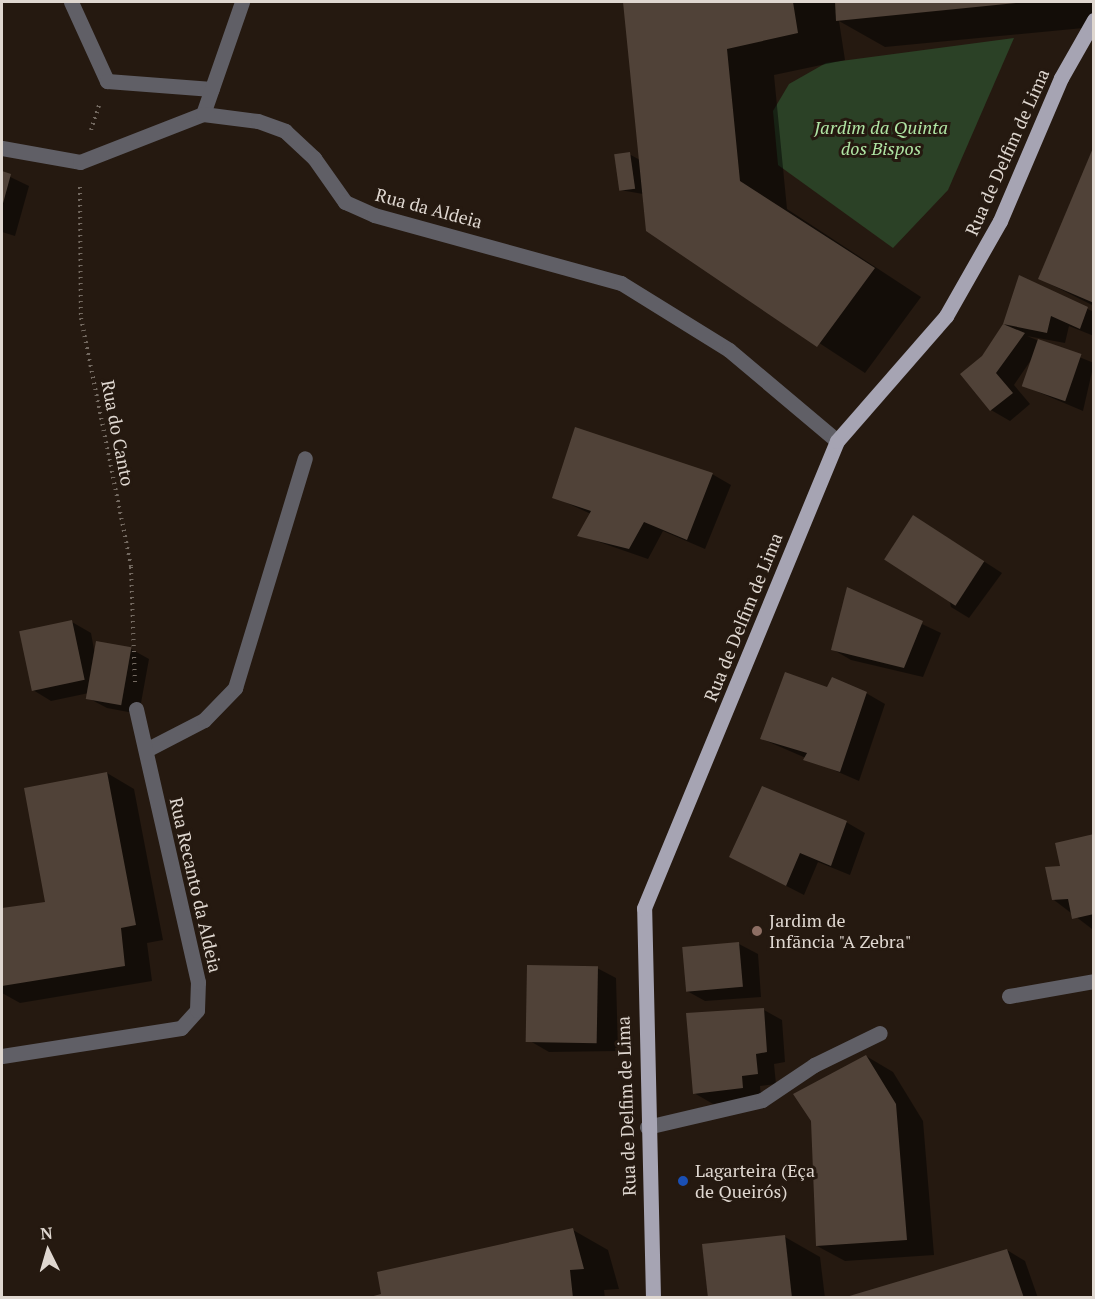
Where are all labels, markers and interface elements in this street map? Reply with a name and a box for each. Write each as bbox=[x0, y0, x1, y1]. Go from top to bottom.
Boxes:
street label: Rua de Delfim de Lima bbox=[961, 65, 1053, 239]
park label: Jardim da Quinta dos Bispos bbox=[814, 117, 948, 160]
street label: Rua da Aldeia bbox=[373, 183, 485, 233]
street label: Rua do Canto bbox=[97, 378, 139, 488]
street label: Rua de Delfim de Lima bbox=[699, 530, 787, 704]
street label: Rua Recanto da Aldeia bbox=[165, 795, 227, 975]
place label: Jardim de Infãncia "A Zebra" bbox=[769, 910, 913, 952]
marker: Jardim de Infãncia "A Zebra" bbox=[750, 924, 764, 938]
street label: Rua de Delfim de Lima bbox=[612, 1016, 640, 1196]
place label: Lagarteira (Eça de Queirós) bbox=[695, 1160, 815, 1202]
marker: Lagarteira (Eça de Queirós) bbox=[676, 1174, 690, 1188]
north arrow bbox=[18, 1221, 78, 1281]
text: N bbox=[39, 1222, 53, 1245]

